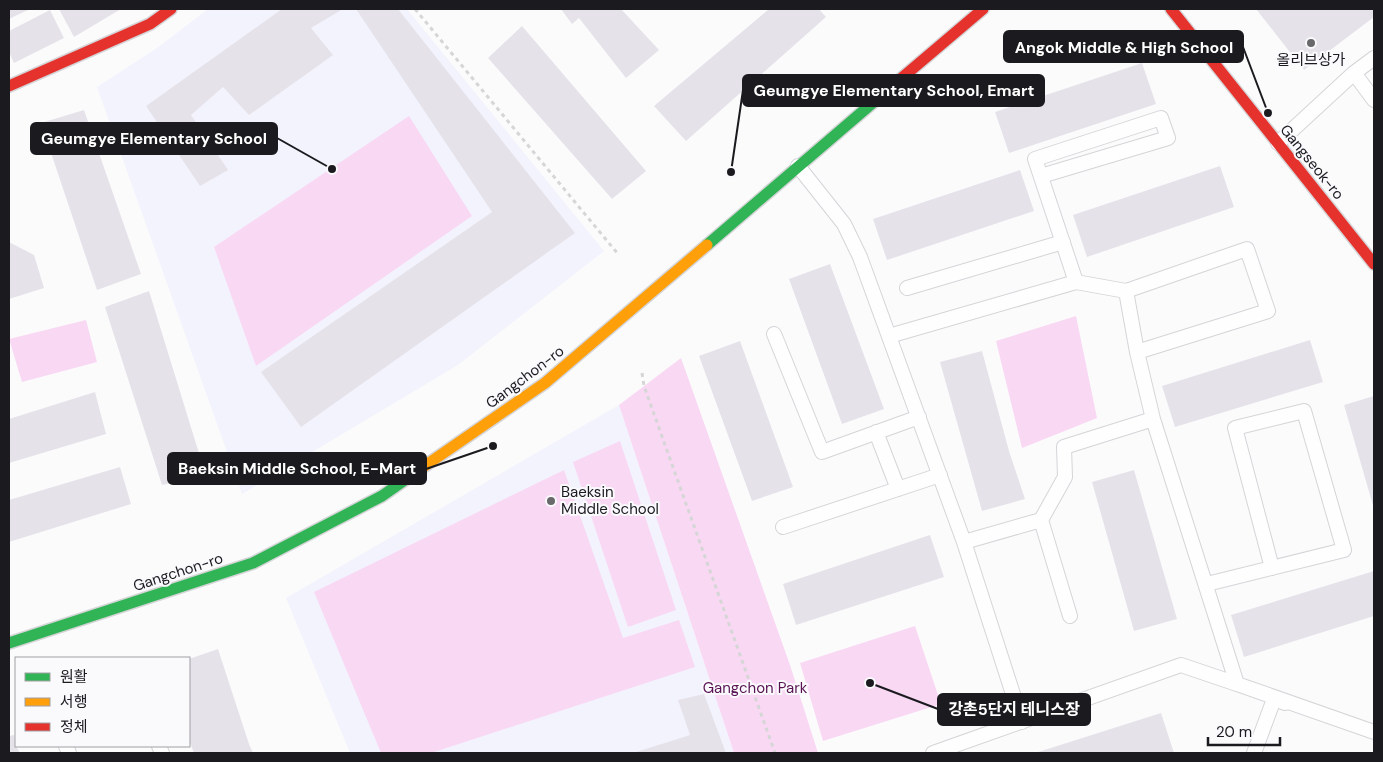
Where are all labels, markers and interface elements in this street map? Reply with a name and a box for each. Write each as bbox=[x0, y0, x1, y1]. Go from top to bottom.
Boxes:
callout: Angok Middle & High School bbox=[1004, 31, 1243, 62]
text: Angok Middle & High School bbox=[1015, 37, 1233, 58]
marker: 올리브상가 bbox=[1305, 37, 1317, 49]
place label: 올리브상가 bbox=[1276, 50, 1346, 70]
callout: Geumgye Elementary School, Emart bbox=[743, 75, 1044, 106]
text: Geumgye Elementary School, Emart bbox=[754, 80, 1035, 101]
street label: Gangseok-ro bbox=[1276, 120, 1349, 204]
callout: Geumgye Elementary School bbox=[31, 123, 277, 154]
text: Geumgye Elementary School bbox=[41, 128, 267, 149]
street label: Gangchon-ro bbox=[482, 341, 568, 413]
callout: Baeksin Middle School, E-Mart bbox=[168, 453, 426, 484]
text: Baeksin Middle School, E-Mart bbox=[178, 458, 416, 479]
place label: Baeksin Middle School bbox=[561, 482, 659, 519]
marker: Baeksin Middle School bbox=[545, 495, 557, 507]
street label: Gangchon-ro bbox=[131, 548, 226, 596]
legend bbox=[15, 657, 190, 747]
text: 원활 bbox=[60, 667, 88, 687]
park label: Gangchon Park bbox=[703, 678, 808, 698]
text: 서행 bbox=[60, 692, 88, 712]
callout: 강촌5단지 테니스장 bbox=[938, 694, 1090, 725]
text: 강촌5단지 테니스장 bbox=[948, 699, 1080, 720]
scale bar bbox=[1208, 714, 1280, 746]
text: 정체 bbox=[60, 717, 88, 737]
text: 20 m bbox=[1216, 722, 1252, 742]

